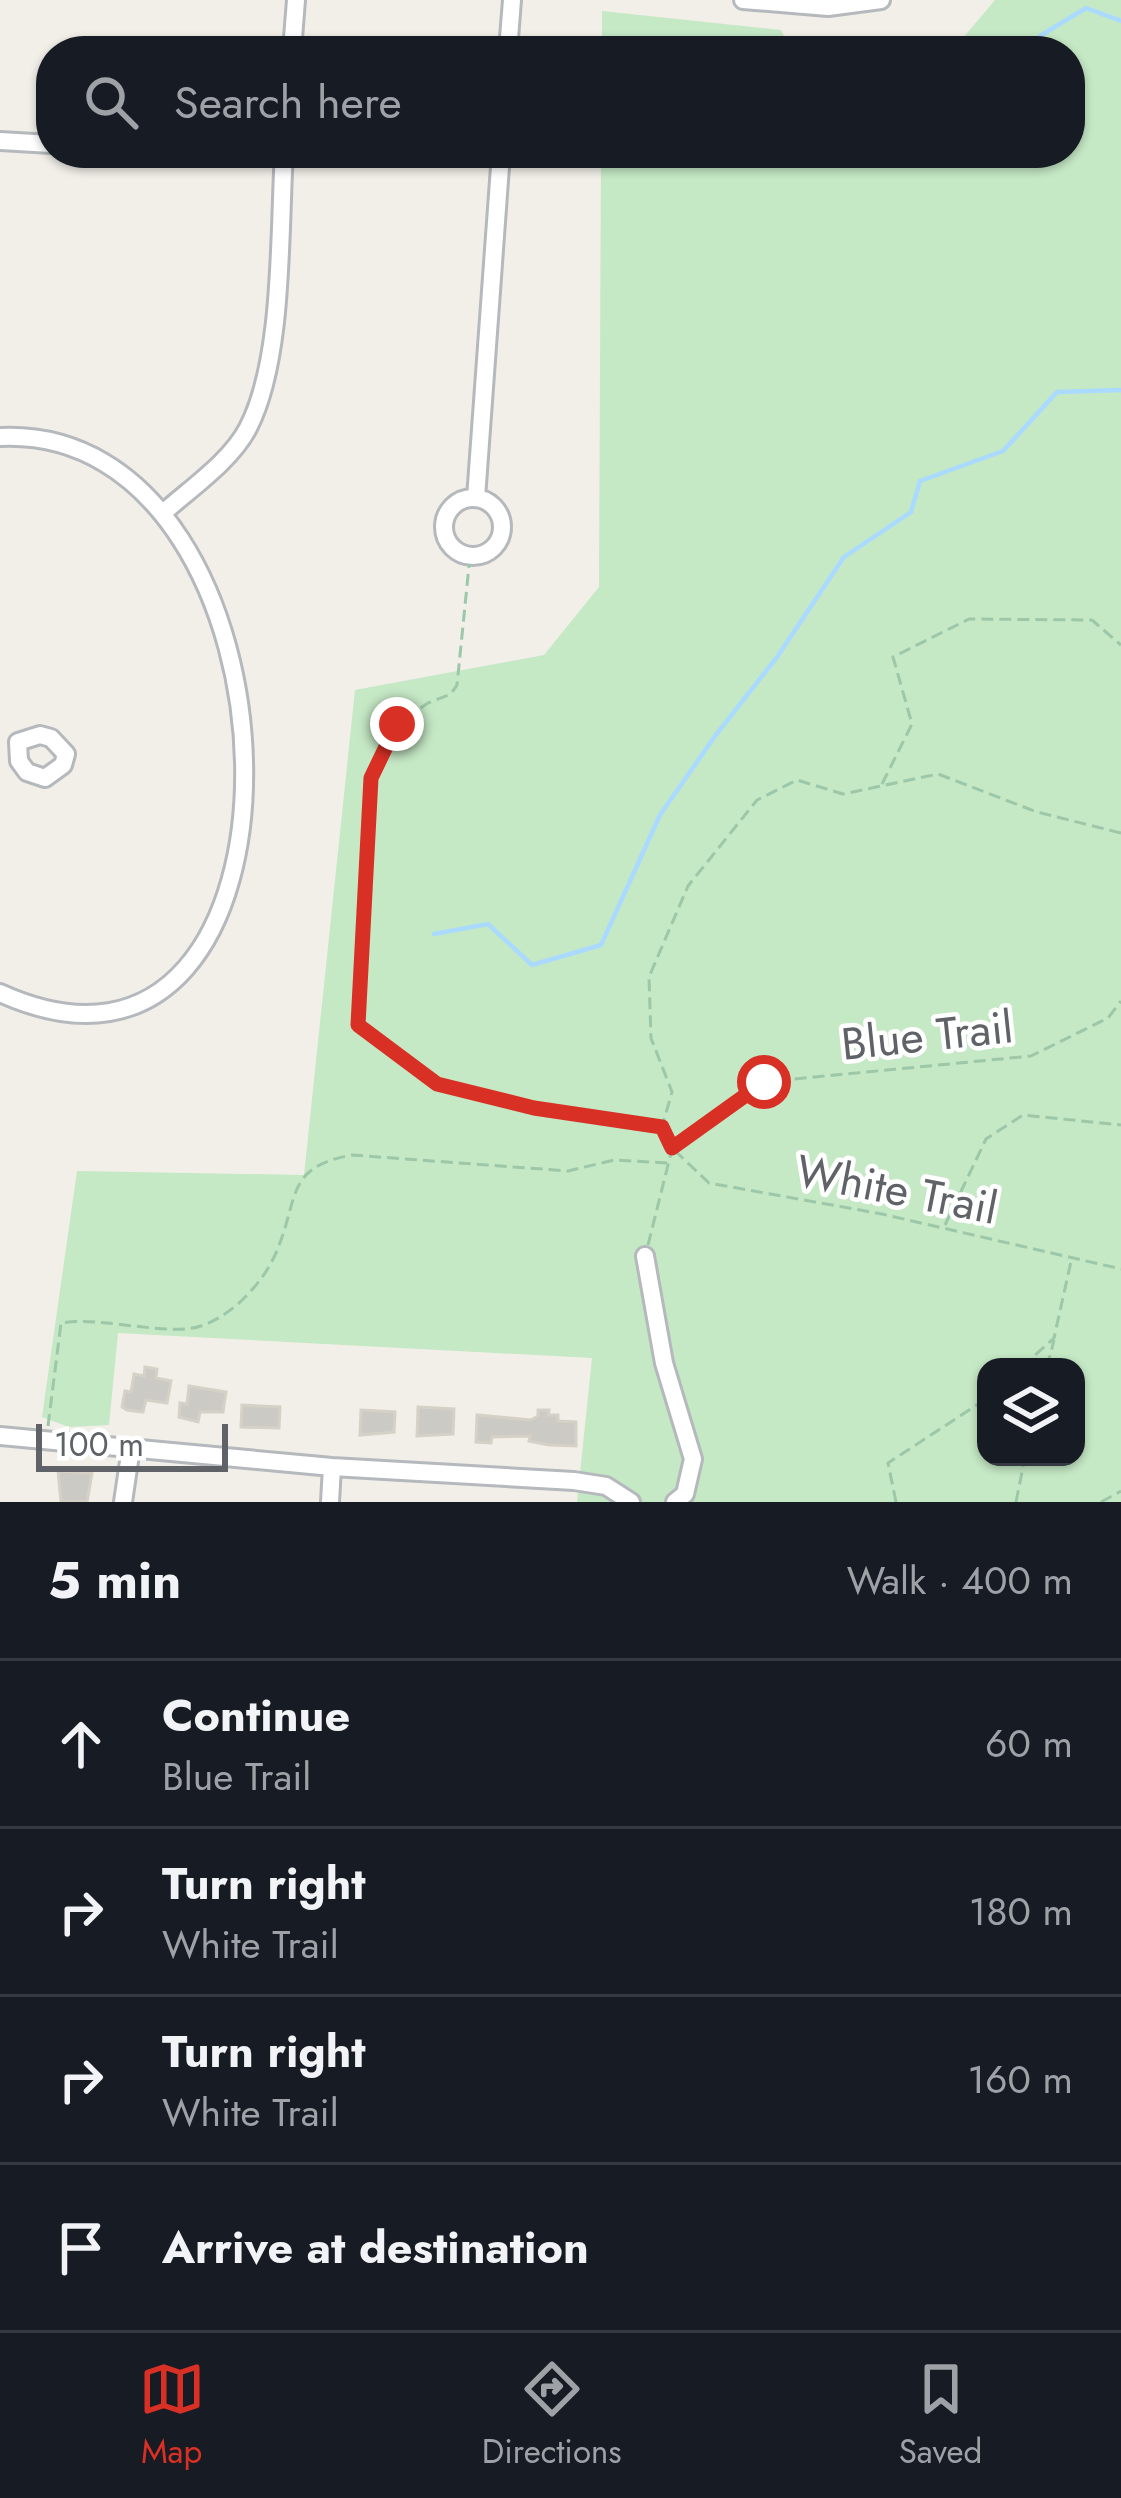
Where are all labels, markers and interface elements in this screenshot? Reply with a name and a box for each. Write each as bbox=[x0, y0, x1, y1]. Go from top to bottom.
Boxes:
search box bbox=[36, 36, 1085, 168]
icon: search bbox=[78, 69, 144, 135]
text: Search here bbox=[174, 70, 402, 135]
route end bbox=[370, 697, 424, 751]
street label: Blue Trail bbox=[838, 994, 1016, 1077]
route start bbox=[737, 1055, 791, 1109]
street label: White Trail bbox=[791, 1138, 1003, 1241]
map controls bbox=[977, 1358, 1085, 1466]
button: layers bbox=[977, 1358, 1085, 1466]
scale bar bbox=[36, 1418, 228, 1471]
text: 100 m bbox=[54, 1421, 144, 1468]
text: 5 min bbox=[48, 1543, 181, 1617]
text: Walk · 400 m bbox=[847, 1552, 1073, 1609]
text: Continue bbox=[162, 1683, 350, 1748]
icon: ahead bbox=[48, 1711, 114, 1777]
text: 60 m bbox=[985, 1715, 1073, 1772]
text: Blue Trail bbox=[162, 1748, 311, 1805]
text: Turn right bbox=[162, 1851, 366, 1916]
icon: right bbox=[48, 1879, 114, 1945]
text: 180 m bbox=[969, 1883, 1073, 1940]
text: White Trail bbox=[162, 1916, 339, 1973]
text: Turn right bbox=[162, 2019, 366, 2084]
icon: right bbox=[48, 2047, 114, 2113]
text: 160 m bbox=[967, 2051, 1073, 2108]
text: White Trail bbox=[162, 2084, 339, 2141]
icon: arrive bbox=[48, 2215, 114, 2281]
text: Arrive at destination bbox=[162, 2215, 589, 2280]
tab: Map bbox=[139, 2356, 205, 2475]
tab: Directions bbox=[482, 2356, 622, 2475]
tab: Saved bbox=[899, 2356, 982, 2475]

